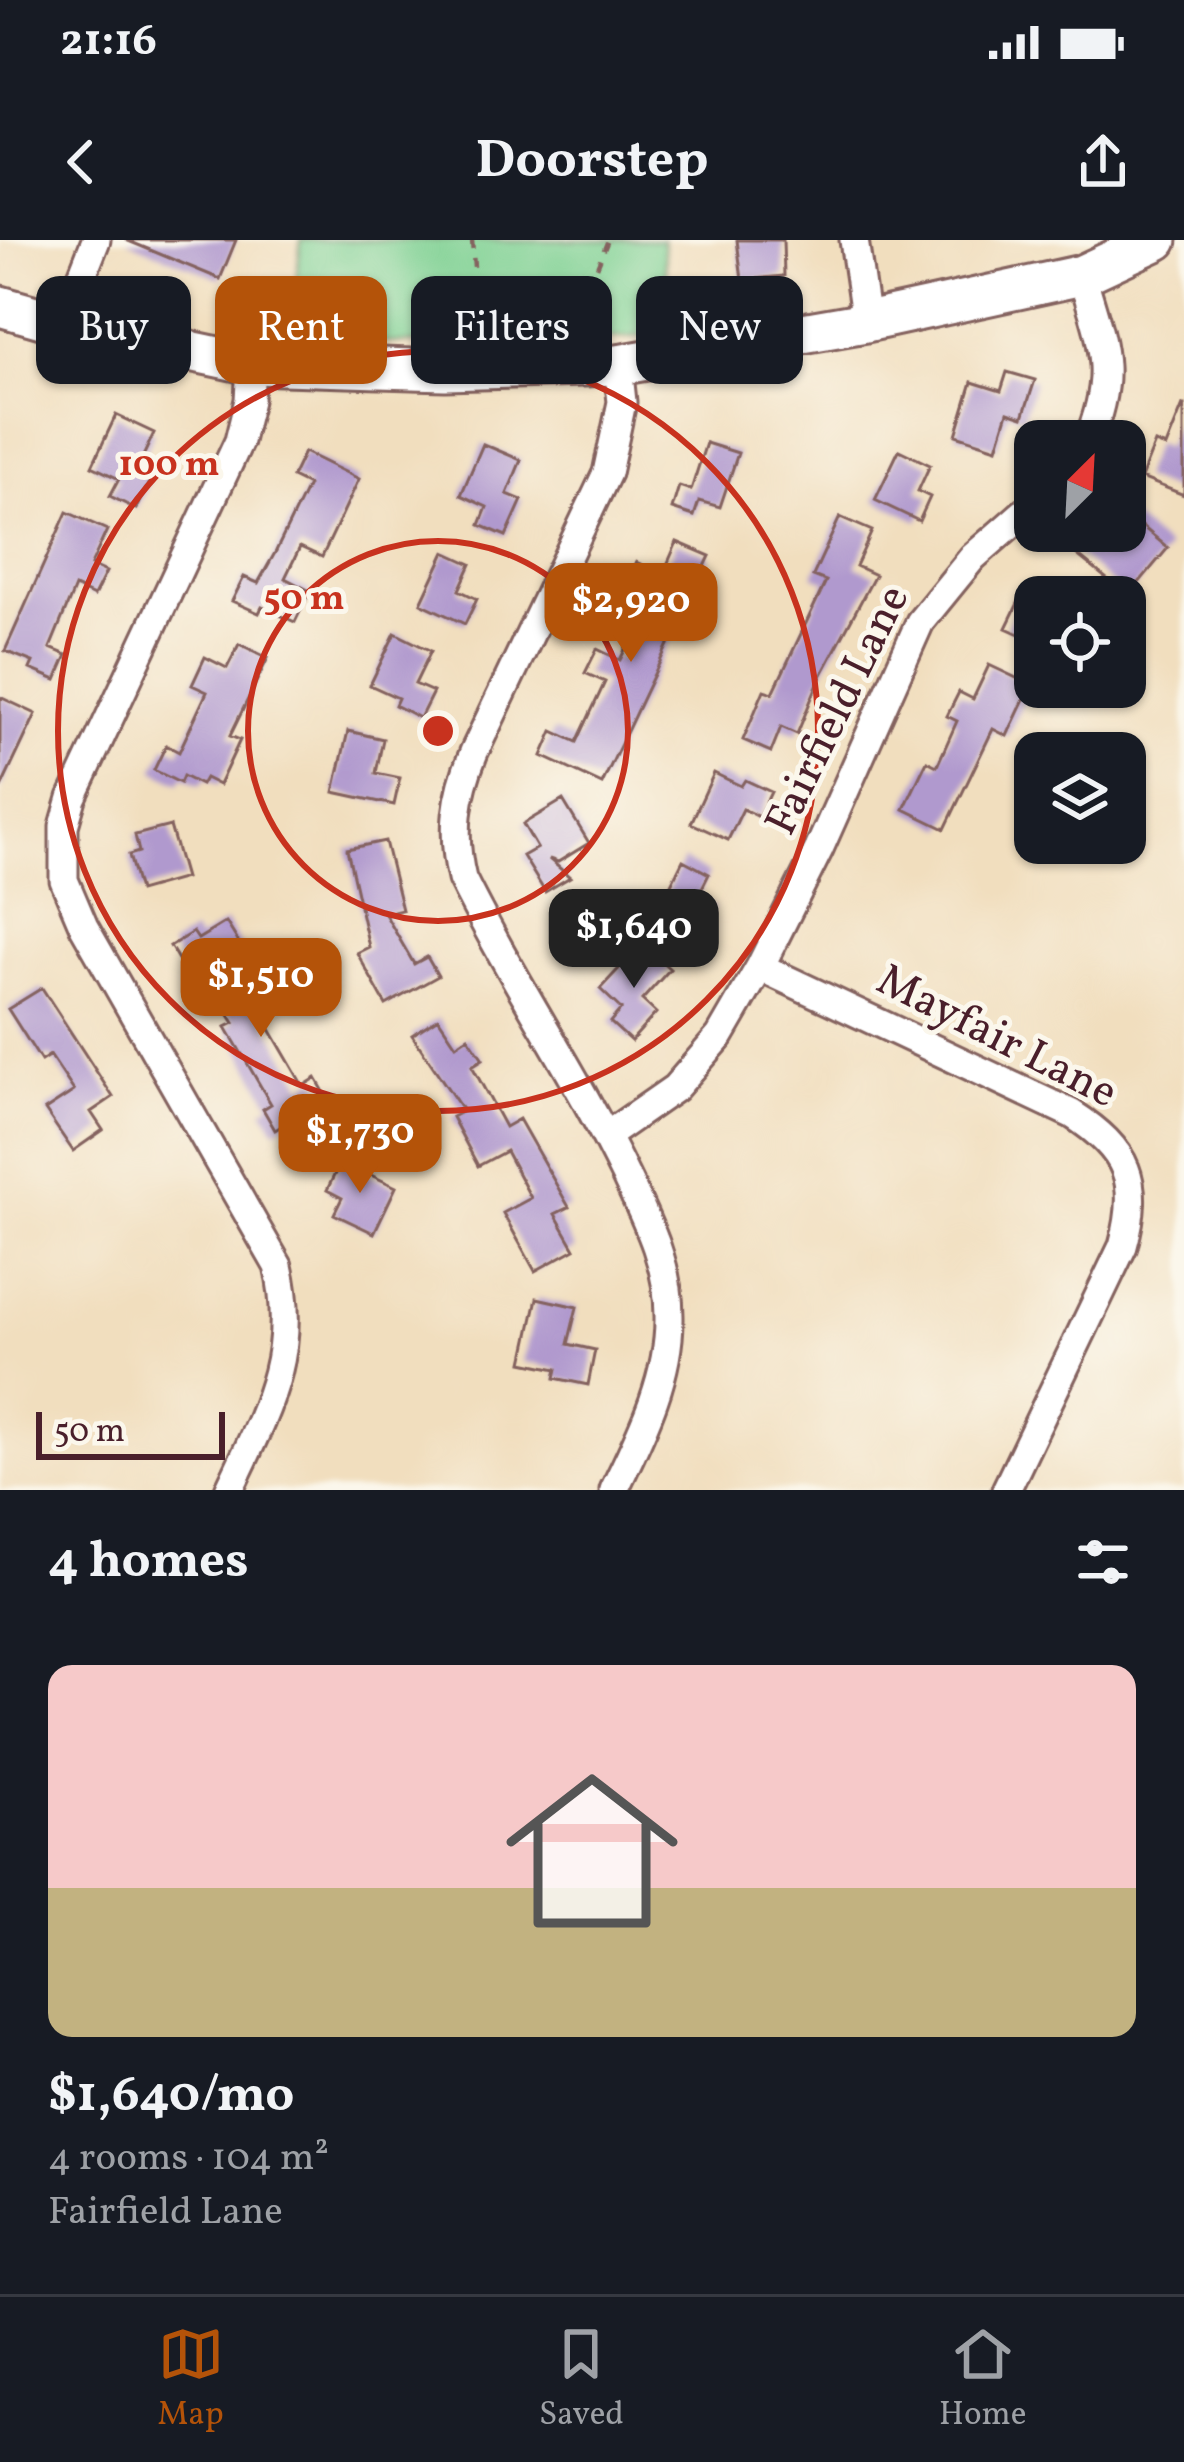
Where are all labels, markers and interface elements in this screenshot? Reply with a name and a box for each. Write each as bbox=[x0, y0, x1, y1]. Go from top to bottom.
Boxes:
text: 21:16 bbox=[60, 11, 157, 74]
text: Doorstep bbox=[476, 125, 708, 200]
icon: back bbox=[48, 129, 114, 195]
icon: share bbox=[1070, 129, 1136, 195]
chip: Buy bbox=[36, 276, 191, 384]
chip: Rent bbox=[215, 276, 387, 384]
chip: Filters bbox=[411, 276, 612, 384]
chip: New bbox=[636, 276, 803, 384]
north arrow bbox=[1014, 420, 1146, 552]
map controls bbox=[1014, 420, 1146, 864]
text: 100 m bbox=[118, 441, 220, 491]
pin: $2,920 bbox=[533, 563, 729, 665]
text: 50 m bbox=[263, 575, 345, 625]
text: $2,920 bbox=[572, 575, 690, 629]
street label: Fairfield Lane bbox=[751, 575, 927, 847]
button: locate bbox=[1014, 576, 1146, 708]
centre of rings bbox=[417, 710, 459, 752]
button: layers bbox=[1014, 732, 1146, 864]
pin: $1,640 bbox=[536, 889, 732, 991]
text: $1,640 bbox=[576, 901, 692, 955]
pin: $1,510 bbox=[163, 938, 359, 1040]
text: $1,510 bbox=[208, 950, 314, 1004]
street label: Mayfair Lane bbox=[865, 950, 1127, 1126]
pin: $1,730 bbox=[262, 1094, 458, 1196]
text: $1,730 bbox=[306, 1106, 414, 1160]
scale bar bbox=[36, 1406, 225, 1459]
text: 50 m bbox=[54, 1410, 125, 1456]
text: 4 homes bbox=[48, 1527, 249, 1598]
icon: filters bbox=[1070, 1529, 1136, 1595]
icon: home bbox=[484, 1743, 700, 1959]
text: $1,640/mo bbox=[48, 2061, 294, 2132]
text: 4 rooms · 104 m² bbox=[48, 2132, 329, 2186]
text: Fairfield Lane bbox=[48, 2186, 283, 2240]
tab: Map bbox=[158, 2321, 224, 2439]
tab: Saved bbox=[539, 2321, 624, 2439]
tab: Home bbox=[939, 2321, 1026, 2439]

